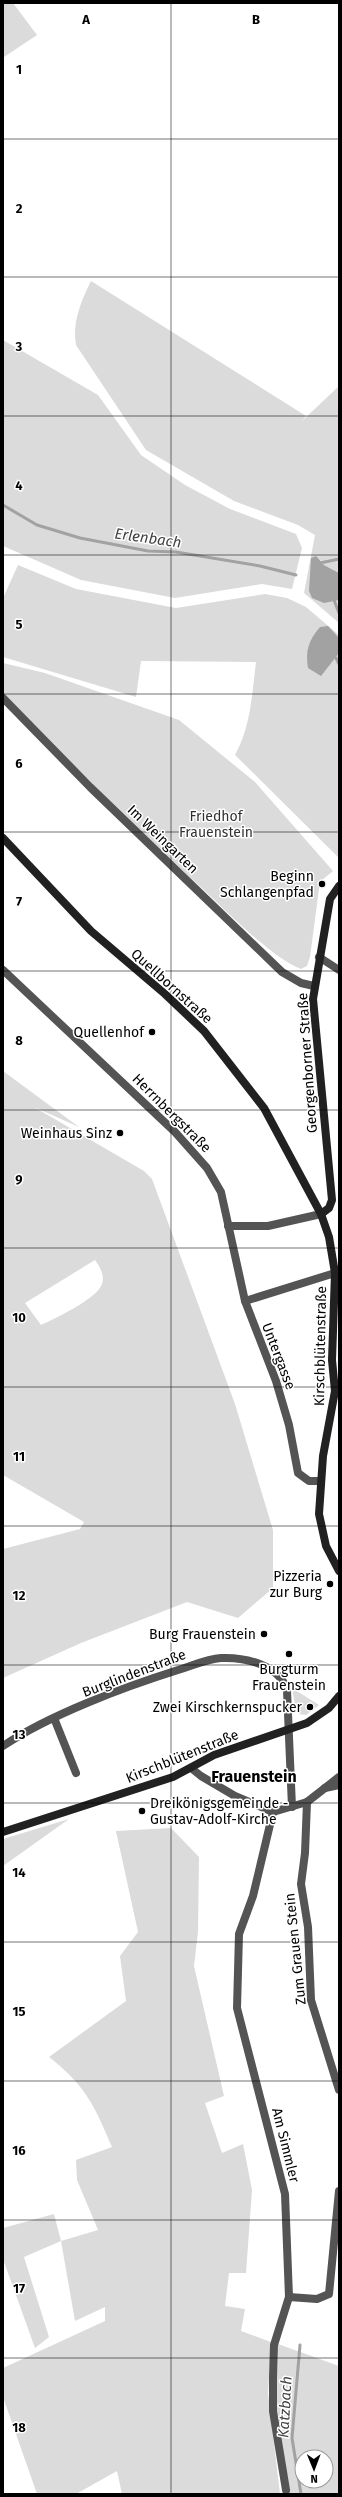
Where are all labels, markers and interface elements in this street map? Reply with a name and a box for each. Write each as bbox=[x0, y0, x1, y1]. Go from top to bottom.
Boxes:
text: A bbox=[81, 12, 90, 27]
text: B bbox=[252, 12, 260, 27]
text: 1 bbox=[16, 62, 22, 77]
text: 2 bbox=[16, 201, 23, 216]
text: 3 bbox=[15, 339, 23, 354]
text: 4 bbox=[15, 478, 23, 493]
water label: Erlenbach bbox=[113, 524, 183, 552]
text: 5 bbox=[16, 617, 23, 632]
text: 6 bbox=[15, 756, 23, 771]
street label: Im Weingarten bbox=[124, 801, 202, 877]
park label: Friedhof Frauenstein bbox=[179, 808, 253, 841]
place label: Beginn Schlangenpfad bbox=[220, 868, 314, 901]
marker: Beginn Schlangenpfad bbox=[317, 879, 327, 889]
text: 7 bbox=[16, 894, 22, 909]
street label: Quellbornstraße bbox=[127, 945, 216, 1027]
street label: Georgenborner Straße bbox=[294, 992, 321, 1134]
place label: Quellenhof bbox=[74, 1024, 145, 1041]
marker: Quellenhof bbox=[147, 1027, 157, 1037]
text: 8 bbox=[15, 1033, 23, 1048]
street label: Herrnbergstraße bbox=[129, 1070, 215, 1156]
place label: Weinhaus Sinz bbox=[21, 1125, 112, 1142]
marker: Weinhaus Sinz bbox=[115, 1128, 125, 1138]
text: 9 bbox=[15, 1172, 23, 1187]
street label: Kirschblütenstraße bbox=[311, 1286, 330, 1406]
text: 10 bbox=[12, 1310, 26, 1325]
street label: Untergasse bbox=[258, 1320, 299, 1392]
text: 11 bbox=[13, 1449, 25, 1464]
place label: Pizzeria zur Burg bbox=[270, 1568, 323, 1601]
marker: Pizzeria zur Burg bbox=[325, 1579, 335, 1589]
text: 12 bbox=[13, 1588, 26, 1603]
place label: Burg Frauenstein bbox=[149, 1626, 256, 1643]
marker: Burg Frauenstein bbox=[259, 1629, 269, 1639]
street label: Burglindenstraße bbox=[80, 1646, 188, 1701]
marker: Burgturm Frauenstein bbox=[284, 1649, 294, 1659]
place label: Burgturm Frauenstein bbox=[252, 1661, 326, 1694]
place label: Zwei Kirschkernspucker bbox=[153, 1699, 303, 1716]
marker: Zwei Kirschkernspucker bbox=[305, 1702, 315, 1712]
street label: Kirschblütenstraße bbox=[123, 1726, 241, 1787]
text: 13 bbox=[13, 1727, 26, 1742]
district label: Frauenstein bbox=[211, 1767, 297, 1786]
place label: Dreikönigsgemeinde - Gustav-Adolf-Kirche bbox=[150, 1795, 289, 1828]
marker: Dreikönigsgemeinde - Gustav-Adolf-Kirche bbox=[137, 1806, 147, 1816]
text: 14 bbox=[12, 1865, 26, 1880]
street label: Zum Grauen Stein bbox=[281, 1892, 310, 2006]
text: 15 bbox=[12, 2004, 26, 2019]
street label: Am Simmler bbox=[268, 2106, 303, 2185]
text: 16 bbox=[12, 2143, 26, 2158]
text: 17 bbox=[13, 2281, 25, 2296]
water label: Katzbach bbox=[274, 2376, 296, 2438]
text: 18 bbox=[12, 2420, 26, 2435]
north arrow bbox=[294, 2449, 334, 2489]
text: N bbox=[310, 2472, 318, 2485]

